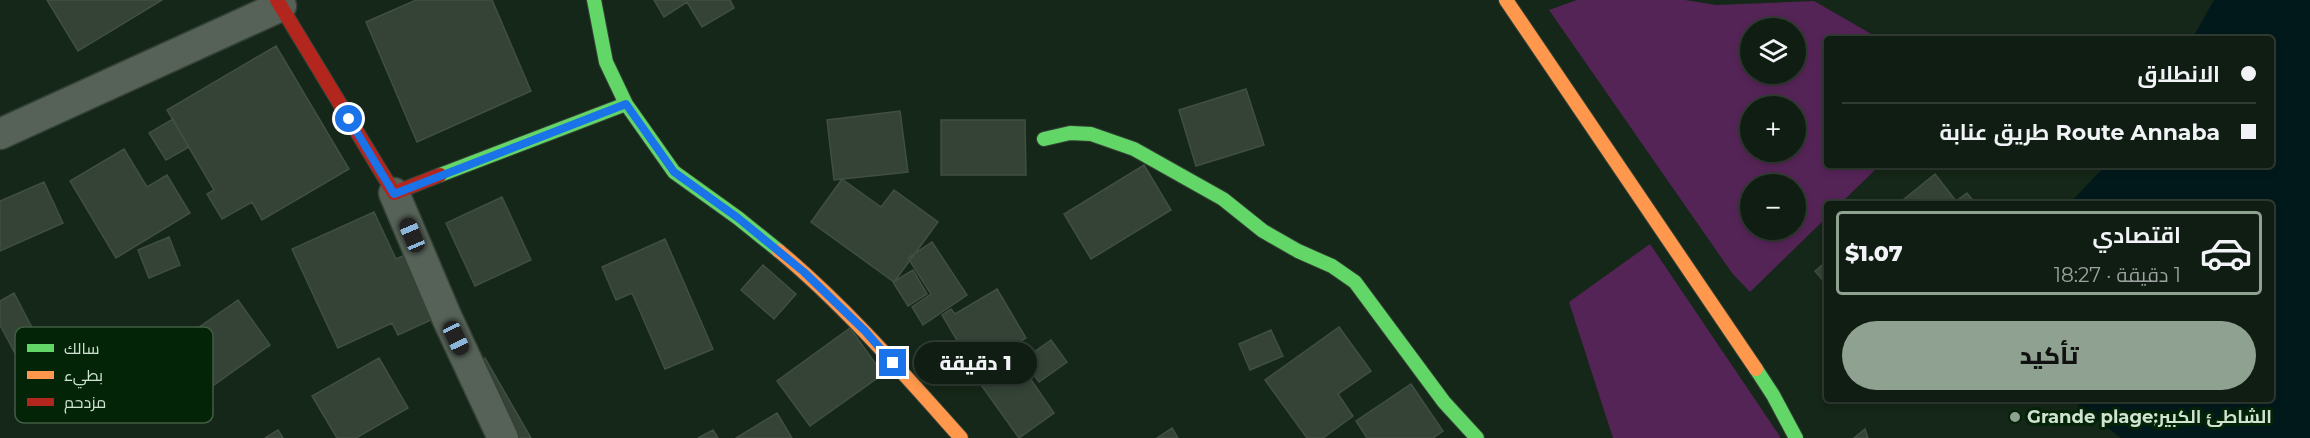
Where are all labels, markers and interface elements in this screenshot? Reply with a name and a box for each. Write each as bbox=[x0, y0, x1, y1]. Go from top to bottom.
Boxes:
map controls bbox=[1740, 18, 1806, 240]
button: layers bbox=[1740, 18, 1806, 84]
text: الانطلاق bbox=[2137, 61, 2220, 88]
button: + bbox=[1740, 96, 1806, 162]
route start bbox=[335, 105, 362, 132]
text: Route Annaba طريق عنابة bbox=[1939, 119, 2220, 146]
button: − bbox=[1740, 174, 1806, 240]
car bbox=[397, 215, 427, 255]
text: اقتصادي bbox=[2092, 222, 2181, 249]
icon: car bbox=[2199, 226, 2253, 280]
text: $1.07 bbox=[1845, 240, 1903, 267]
text: 1 دقيقة · 18:27 bbox=[2054, 263, 2181, 287]
car bbox=[440, 318, 472, 358]
button: تأكيد bbox=[1842, 321, 2256, 390]
legend bbox=[15, 327, 213, 423]
text: سالك bbox=[64, 339, 99, 358]
callout: 1 دقيقة bbox=[914, 342, 1037, 384]
route end bbox=[879, 349, 906, 376]
text: 1 دقيقة bbox=[939, 351, 1012, 375]
text: بطيء bbox=[64, 366, 103, 389]
text: مزدحم bbox=[64, 393, 106, 414]
place label: Grande plage;الشاطئ الكبير bbox=[2027, 406, 2272, 428]
marker: Grande plage;الشاطئ الكبير bbox=[2008, 410, 2022, 424]

